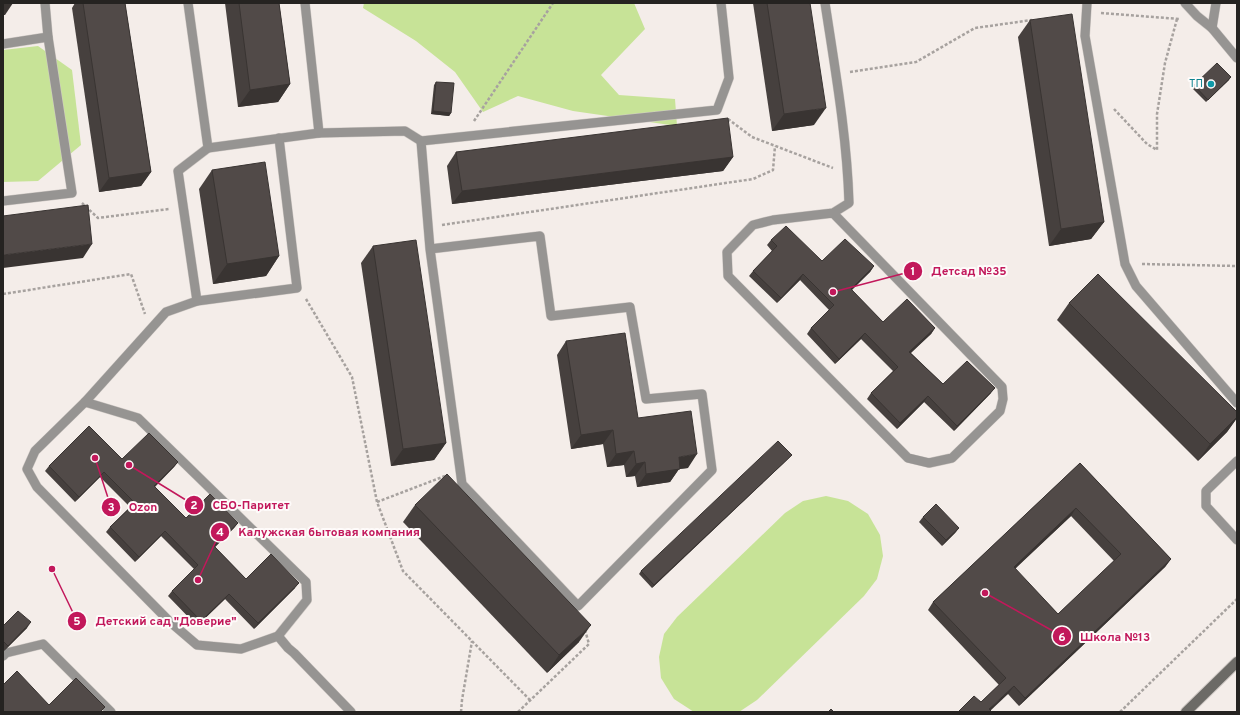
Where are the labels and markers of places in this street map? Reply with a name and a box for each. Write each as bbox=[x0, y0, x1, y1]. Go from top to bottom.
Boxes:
place label: ТП bbox=[1189, 77, 1203, 91]
marker: ТП bbox=[1206, 79, 1216, 89]
callout: Детсад №35 bbox=[903, 259, 1014, 283]
callout: СБО-Паритет bbox=[184, 493, 297, 517]
callout: Ozon bbox=[101, 495, 165, 519]
callout: Калужская бытовая компания bbox=[210, 520, 428, 544]
callout: Детский сад "Доверие" bbox=[67, 609, 244, 633]
callout: Школа №13 bbox=[1052, 624, 1158, 648]

